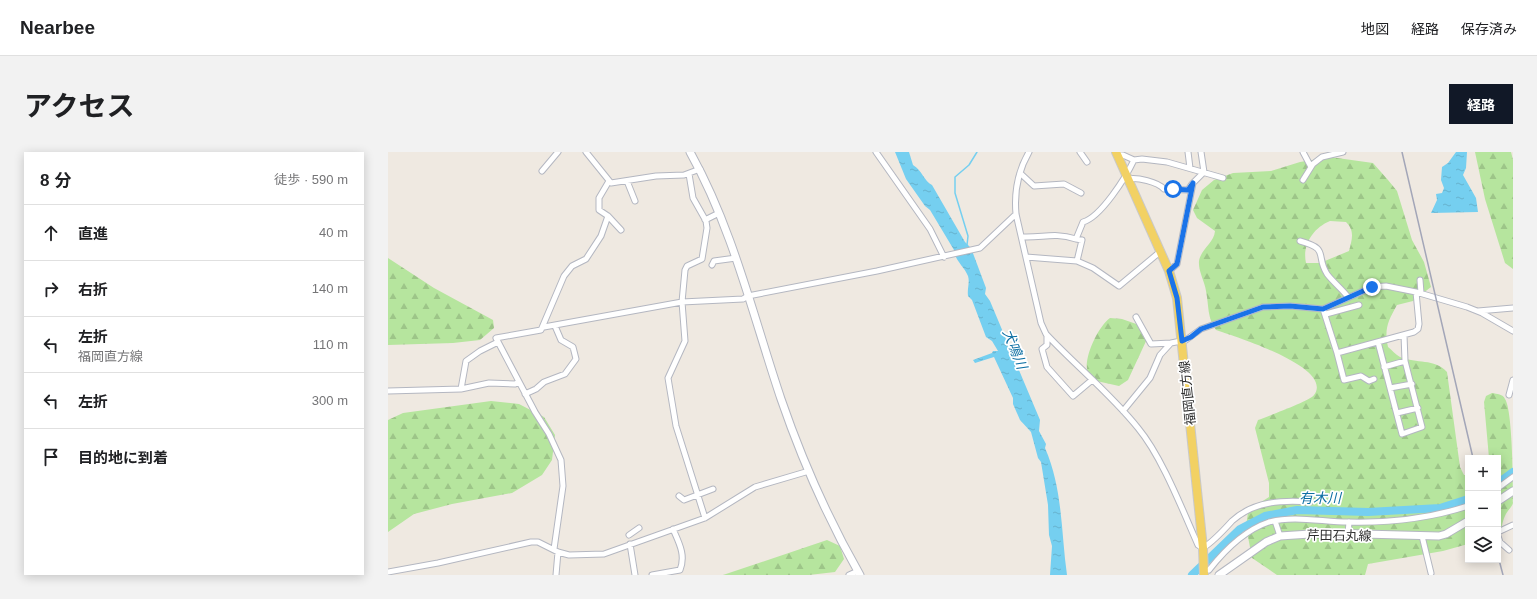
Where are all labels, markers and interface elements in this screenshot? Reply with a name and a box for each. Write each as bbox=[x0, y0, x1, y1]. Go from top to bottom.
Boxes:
text: Nearbee bbox=[20, 17, 95, 38]
text: 地図 bbox=[1361, 21, 1389, 37]
text: 経路 bbox=[1411, 21, 1439, 37]
text: 保存済み bbox=[1461, 21, 1517, 37]
button: 経路 bbox=[1449, 84, 1513, 124]
text: アクセス bbox=[24, 91, 135, 122]
text: 8 分 bbox=[40, 171, 71, 190]
text: 徒歩 · 590 m bbox=[274, 172, 348, 187]
route start bbox=[1164, 180, 1182, 198]
icon: ahead bbox=[40, 222, 62, 244]
text: 直進 bbox=[78, 225, 108, 242]
text: 40 m bbox=[319, 225, 348, 240]
icon: right bbox=[40, 278, 62, 300]
route end bbox=[1363, 278, 1381, 296]
text: 右折 bbox=[78, 281, 108, 298]
text: 140 m bbox=[312, 281, 348, 296]
water label: 犬鳴川 bbox=[1000, 327, 1031, 373]
text: 左折 bbox=[78, 328, 108, 345]
icon: left bbox=[40, 334, 62, 356]
text: 110 m bbox=[313, 337, 348, 352]
text: 福岡直方線 bbox=[78, 349, 143, 364]
street label: 福岡直方線 bbox=[1177, 360, 1198, 426]
icon: left bbox=[40, 390, 62, 412]
text: 左折 bbox=[78, 393, 108, 410]
text: 300 m bbox=[312, 393, 348, 408]
icon: arrive bbox=[40, 446, 62, 468]
text: 目的地に到着 bbox=[78, 449, 168, 466]
map controls bbox=[1465, 455, 1501, 563]
button: + bbox=[1465, 455, 1501, 491]
water label: 有木川 bbox=[1299, 490, 1343, 506]
button: − bbox=[1465, 491, 1501, 527]
street label: 芹田石丸線 bbox=[1306, 527, 1372, 544]
button: layers bbox=[1465, 527, 1501, 563]

